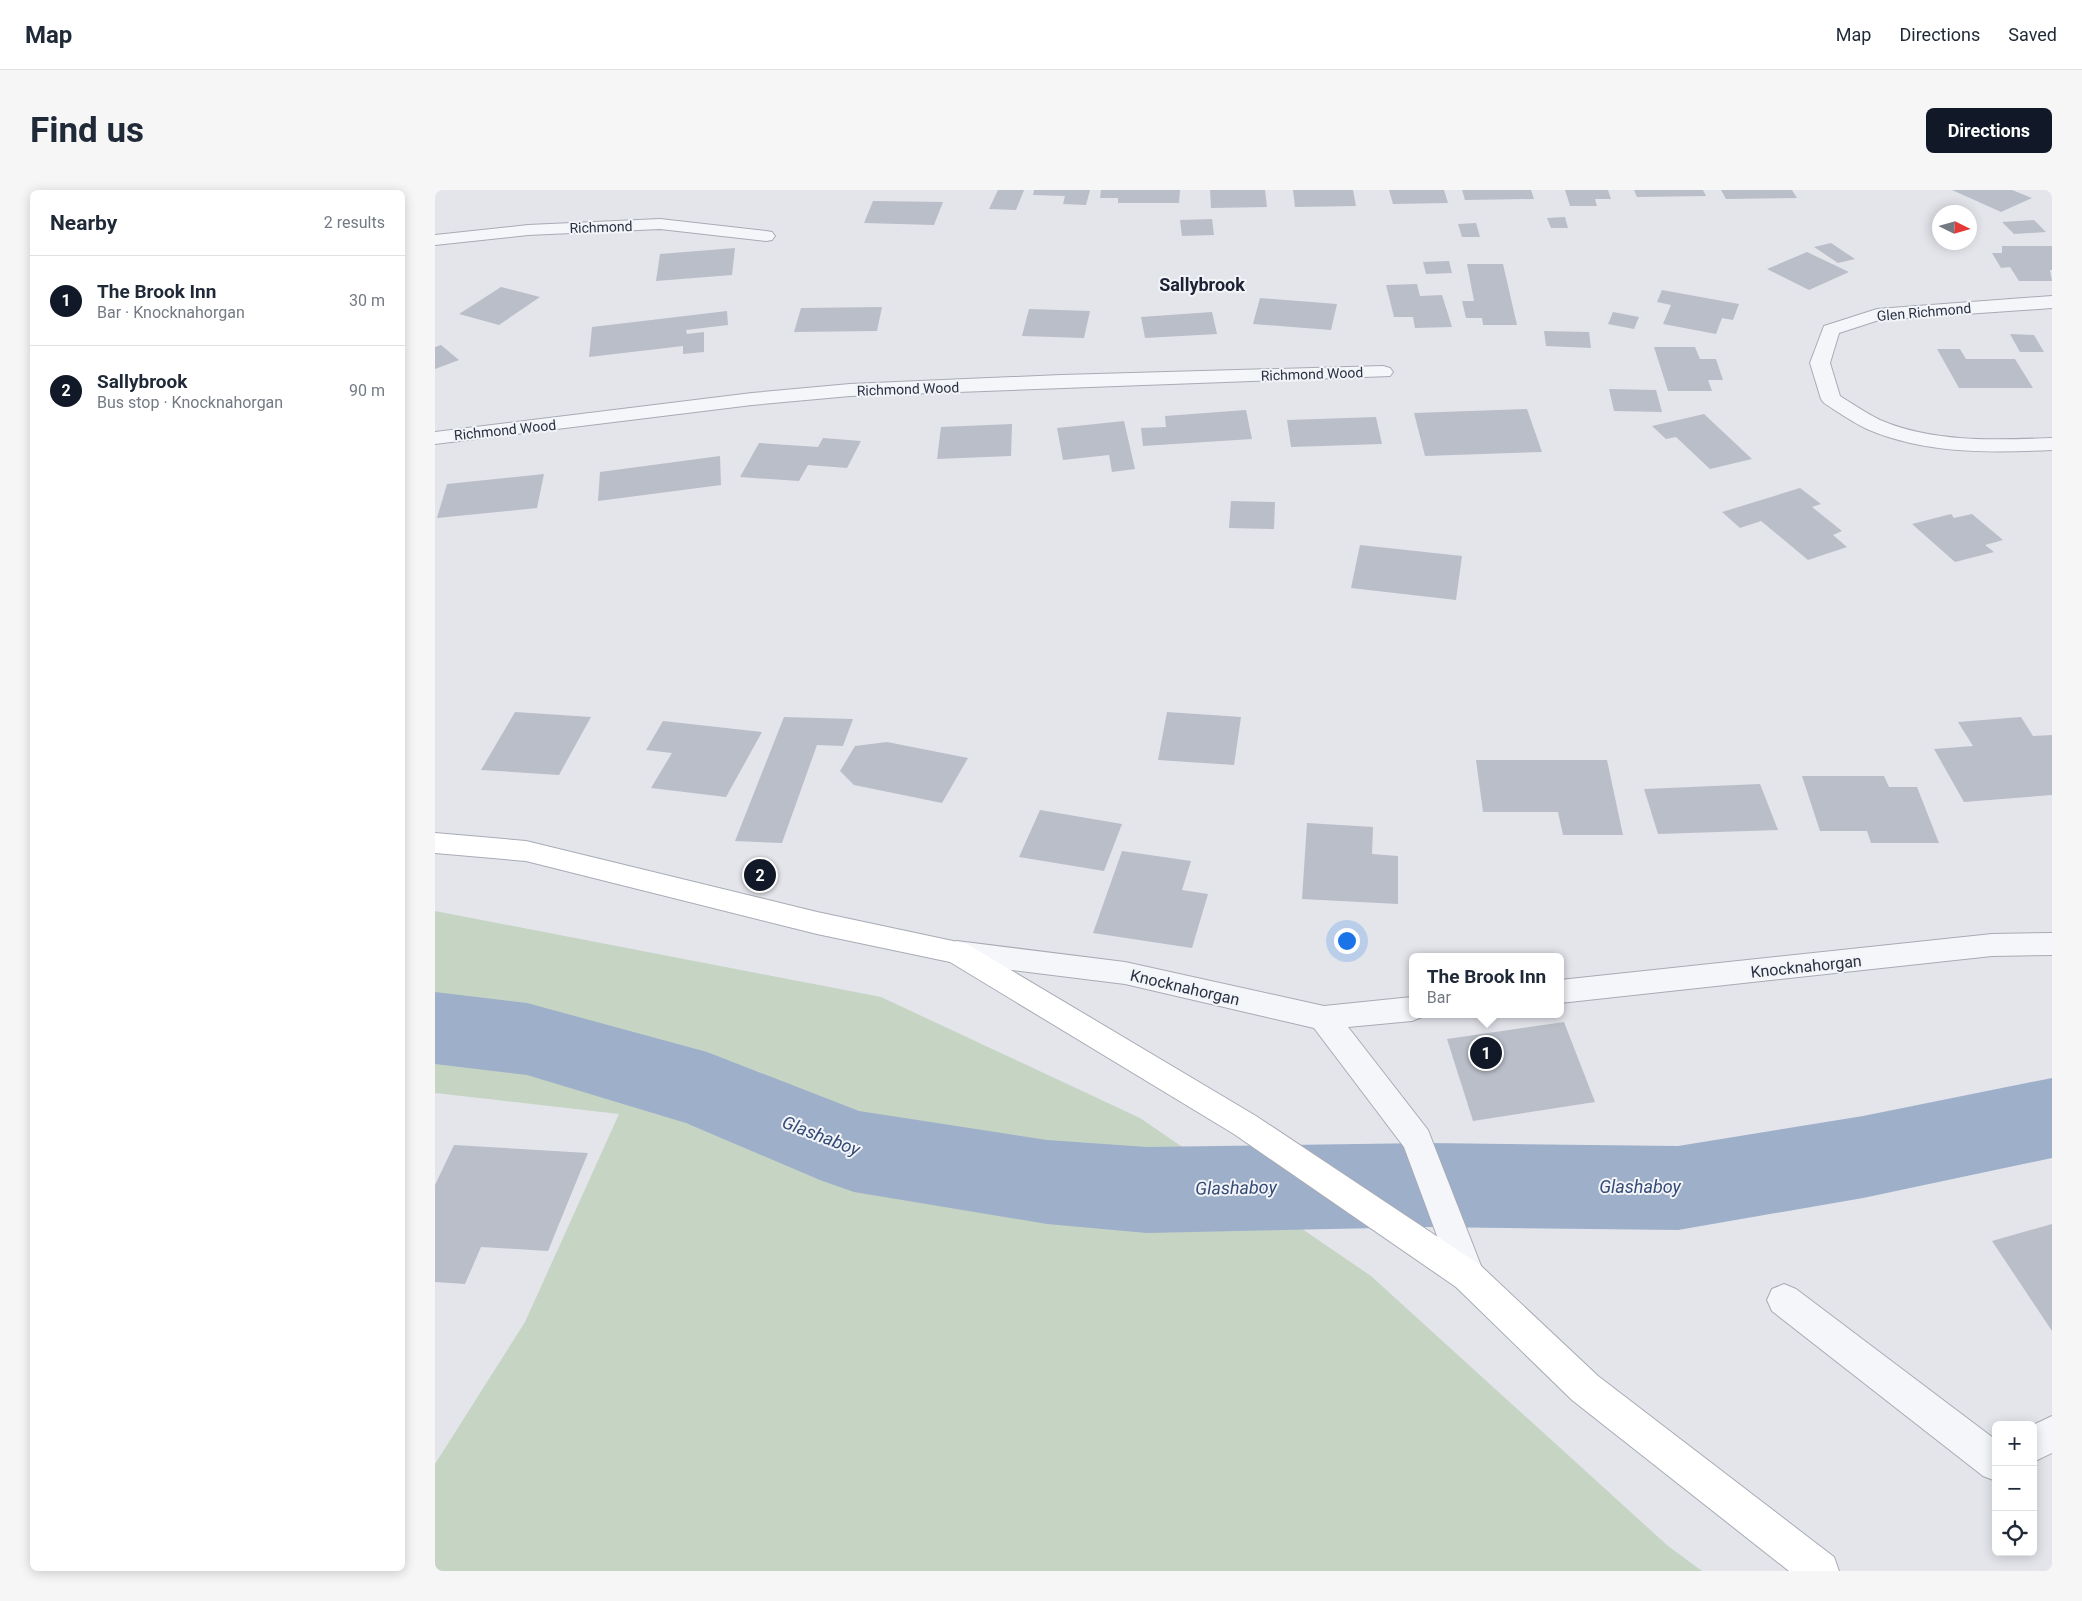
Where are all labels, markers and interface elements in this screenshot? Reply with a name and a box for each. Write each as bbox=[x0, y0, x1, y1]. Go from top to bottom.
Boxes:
text: Map bbox=[25, 21, 72, 49]
text: Map bbox=[1836, 24, 1871, 45]
text: Directions bbox=[1899, 24, 1980, 45]
text: Saved bbox=[2008, 24, 2057, 45]
button: Directions bbox=[1926, 108, 2052, 153]
text: Find us bbox=[30, 110, 144, 151]
north arrow bbox=[1932, 205, 1977, 250]
text: Nearby bbox=[50, 211, 117, 235]
text: 2 results bbox=[324, 213, 385, 232]
street label: Richmond bbox=[569, 218, 633, 236]
district label: Sallybrook bbox=[1159, 274, 1245, 295]
text: The Brook Inn bbox=[97, 280, 216, 303]
text: 1 bbox=[61, 291, 71, 310]
text: 30 m bbox=[349, 291, 385, 310]
street label: Glen Richmond bbox=[1876, 300, 1972, 324]
text: Bar · Knocknahorgan bbox=[97, 303, 245, 322]
street label: Richmond Wood bbox=[1260, 364, 1364, 384]
text: Sallybrook bbox=[97, 370, 187, 393]
street label: Richmond Wood bbox=[856, 379, 960, 399]
text: 2 bbox=[61, 381, 71, 400]
text: 90 m bbox=[349, 381, 385, 400]
text: Bus stop · Knocknahorgan bbox=[97, 393, 283, 412]
street label: Richmond Wood bbox=[453, 417, 557, 443]
pin: 2 bbox=[744, 856, 776, 894]
your location bbox=[1334, 928, 1360, 954]
street label: Knocknahorgan bbox=[1750, 951, 1863, 982]
popup bbox=[1409, 953, 1564, 1018]
text: The Brook Inn bbox=[1427, 965, 1546, 988]
street label: Knocknahorgan bbox=[1128, 966, 1241, 1009]
text: Bar bbox=[1427, 988, 1451, 1007]
pin: 1 bbox=[1470, 1034, 1502, 1072]
water label: Glashaboy bbox=[779, 1111, 864, 1160]
water label: Glashaboy bbox=[1195, 1176, 1278, 1199]
water label: Glashaboy bbox=[1599, 1176, 1682, 1197]
map controls bbox=[1992, 1421, 2037, 1556]
button: + bbox=[1992, 1421, 2037, 1466]
button: − bbox=[1992, 1466, 2037, 1511]
button: locate bbox=[1992, 1511, 2037, 1556]

